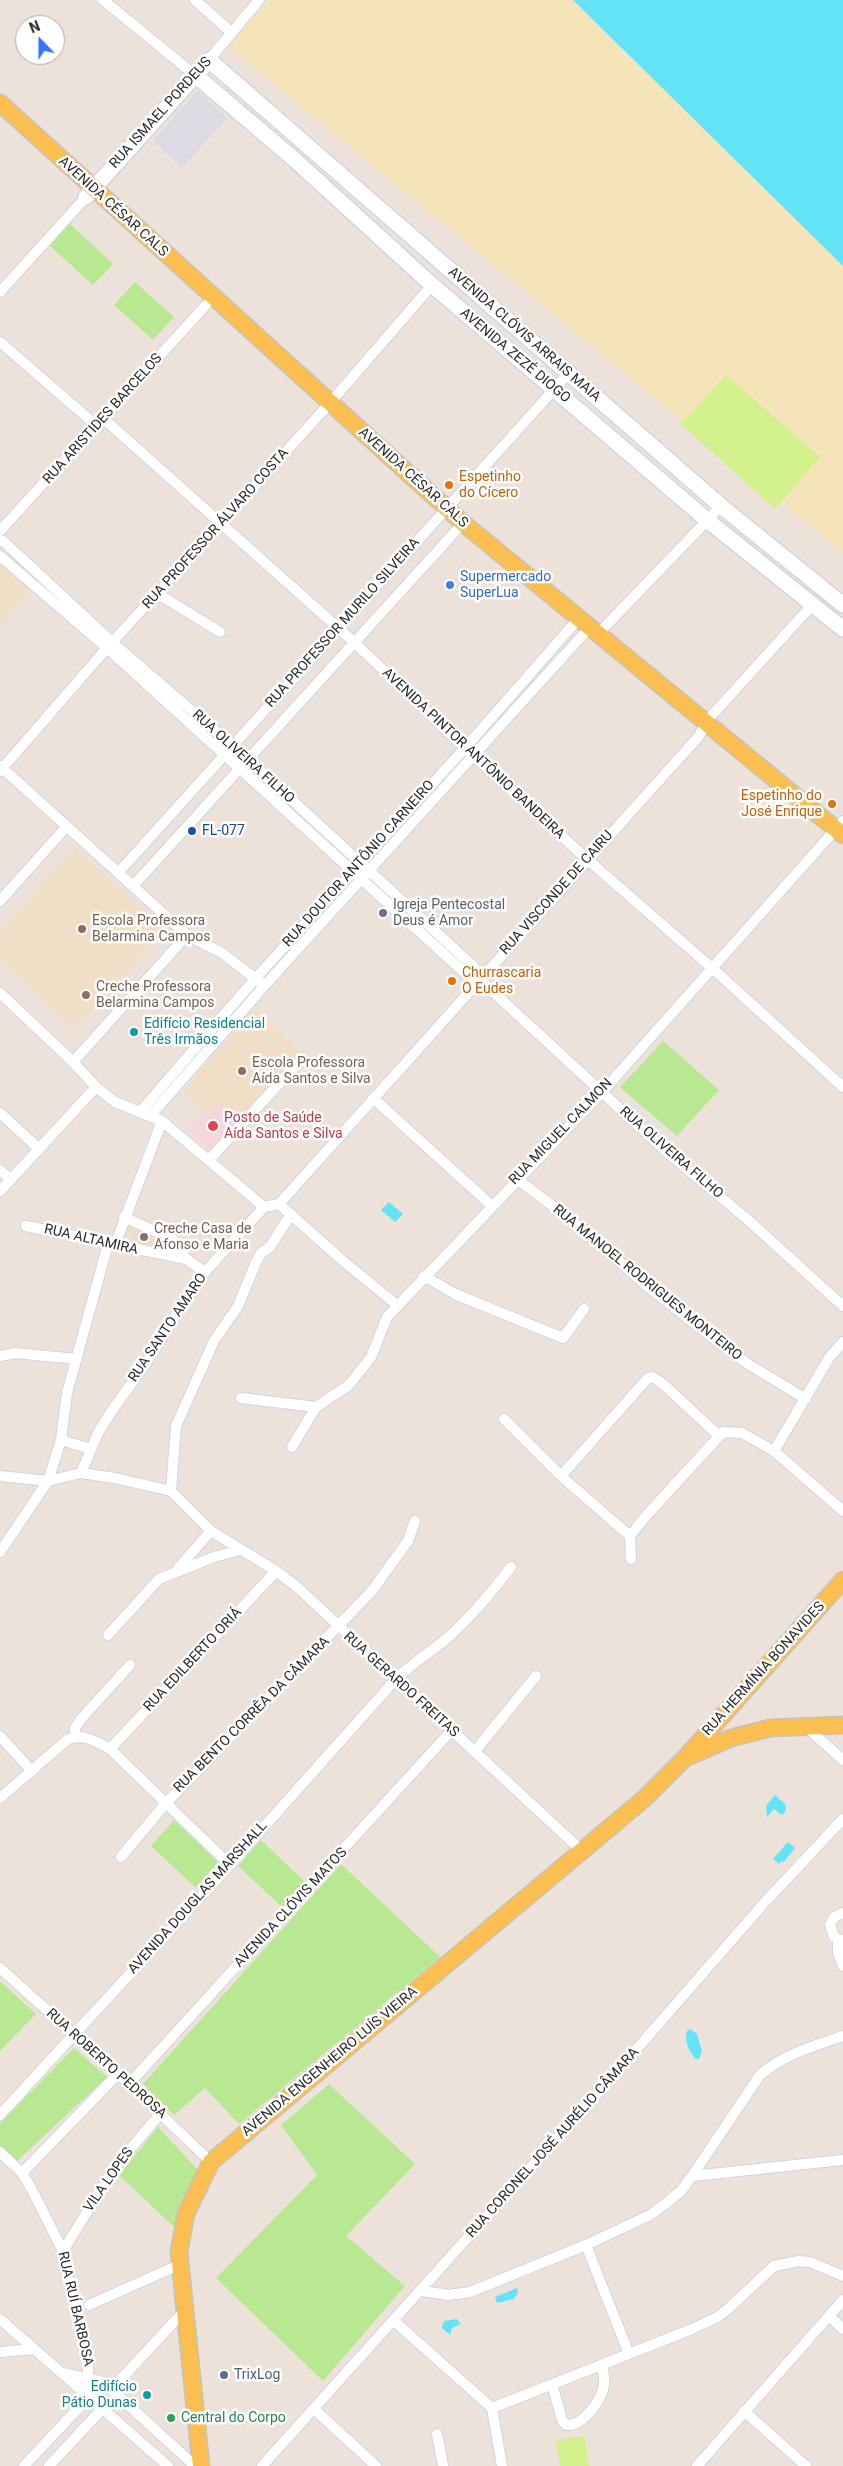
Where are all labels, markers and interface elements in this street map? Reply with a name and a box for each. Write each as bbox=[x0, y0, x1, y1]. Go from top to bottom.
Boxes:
north arrow bbox=[15, 15, 65, 65]
text: N bbox=[27, 18, 42, 36]
street label: RUA ISMAEL PORDEUS bbox=[106, 54, 216, 172]
street label: AVENIDA CÉSAR CALS bbox=[55, 153, 171, 261]
street label: AVENIDA CLÓVIS ARRAIS MAIA bbox=[444, 264, 604, 406]
street label: AVENIDA ZEZÉ DIOGO bbox=[456, 305, 574, 407]
street label: RUA ARISTIDES BARCELOS bbox=[40, 350, 166, 488]
street label: AVENIDA CÉSAR CALS bbox=[355, 424, 471, 532]
street label: RUA PROFESSOR ÁLVARO COSTA bbox=[139, 445, 293, 613]
place label: Espetinho do Cícero bbox=[459, 469, 521, 502]
marker: Espetinho do Cícero bbox=[443, 479, 455, 491]
street label: RUA PROFESSOR MURILO SILVEIRA bbox=[262, 535, 424, 711]
place label: Supermercado SuperLua bbox=[460, 569, 551, 602]
marker: Supermercado SuperLua bbox=[444, 579, 456, 591]
street label: AVENIDA PINTOR ANTÔNIO BANDEIRA bbox=[378, 665, 568, 843]
street label: RUA OLIVEIRA FILHO bbox=[188, 707, 298, 807]
street label: RUA DOUTOR ANTÔNIO CARNEIRO bbox=[280, 777, 438, 951]
place label: Espetinho do José Enrique bbox=[741, 788, 822, 820]
marker: Espetinho do José Enrique bbox=[826, 798, 838, 810]
place label: FL-077 bbox=[202, 823, 245, 839]
marker: FL-077 bbox=[186, 825, 198, 837]
street label: RUA VISCONDE DE CAIRU bbox=[497, 828, 617, 958]
place label: Igreja Pentecostal Deus é Amor bbox=[393, 897, 505, 930]
marker: Igreja Pentecostal Deus é Amor bbox=[377, 907, 389, 919]
place label: Escola Professora Belarmina Campos bbox=[92, 913, 210, 946]
marker: Escola Professora Belarmina Campos bbox=[76, 923, 88, 935]
place label: Churrascaria O Eudes bbox=[462, 965, 541, 998]
marker: Churrascaria O Eudes bbox=[446, 975, 458, 987]
place label: Creche Professora Belarmina Campos bbox=[96, 979, 214, 1012]
marker: Creche Professora Belarmina Campos bbox=[80, 989, 92, 1001]
place label: Edifício Residencial Três Irmãos bbox=[144, 1016, 265, 1048]
marker: Edifício Residencial Três Irmãos bbox=[128, 1026, 140, 1038]
place label: Escola Professora Aída Santos e Silva bbox=[252, 1055, 371, 1088]
marker: Escola Professora Aída Santos e Silva bbox=[236, 1065, 248, 1077]
street label: RUA MIGUEL CALMON bbox=[506, 1075, 616, 1189]
street label: RUA OLIVEIRA FILHO bbox=[616, 1103, 726, 1203]
place label: Posto de Saúde Aída Santos e Silva bbox=[224, 1110, 343, 1142]
marker: Posto de Saúde Aída Santos e Silva bbox=[206, 1119, 220, 1133]
street label: RUA MANOEL RODRIGUES MONTEIRO bbox=[549, 1201, 745, 1365]
street label: RUA ALTAMIRA bbox=[42, 1221, 140, 1259]
place label: Creche Casa de Afonso e Maria bbox=[154, 1221, 251, 1254]
marker: Creche Casa de Afonso e Maria bbox=[138, 1231, 150, 1243]
street label: RUA SANTO AMARO bbox=[125, 1270, 211, 1386]
street label: RUA HERMÍNIA BONAVIDES bbox=[699, 1599, 829, 1739]
street label: RUA EDILBERTO ORIÁ bbox=[140, 1605, 246, 1715]
street label: RUA GERARDO FREITAS bbox=[340, 1629, 462, 1741]
street label: RUA BENTO CORRÊA DA CÂMARA bbox=[171, 1634, 333, 1796]
street label: AVENIDA DOUGLAS MARSHALL bbox=[125, 1818, 271, 1978]
street label: AVENIDA CLÓVIS MATOS bbox=[231, 1845, 351, 1971]
street label: AVENIDA ENGENHEIRO LUÍS VIEIRA bbox=[239, 1984, 421, 2140]
street label: RUA ROBERTO PEDROSA bbox=[42, 2006, 170, 2122]
street label: RUA CORONEL JOSÉ AURÉLIO CÂMARA bbox=[463, 2045, 643, 2241]
street label: VILA LOPES bbox=[81, 2145, 137, 2215]
street label: RUA RUÍ BARBOSA bbox=[54, 2250, 96, 2368]
place label: TrixLog bbox=[234, 2367, 280, 2383]
marker: TrixLog bbox=[218, 2369, 230, 2381]
place label: Edifício Pátio Dunas bbox=[62, 2379, 137, 2412]
marker: Edifício Pátio Dunas bbox=[141, 2389, 153, 2401]
place label: Central do Corpo bbox=[181, 2410, 286, 2426]
marker: Central do Corpo bbox=[165, 2412, 177, 2424]

